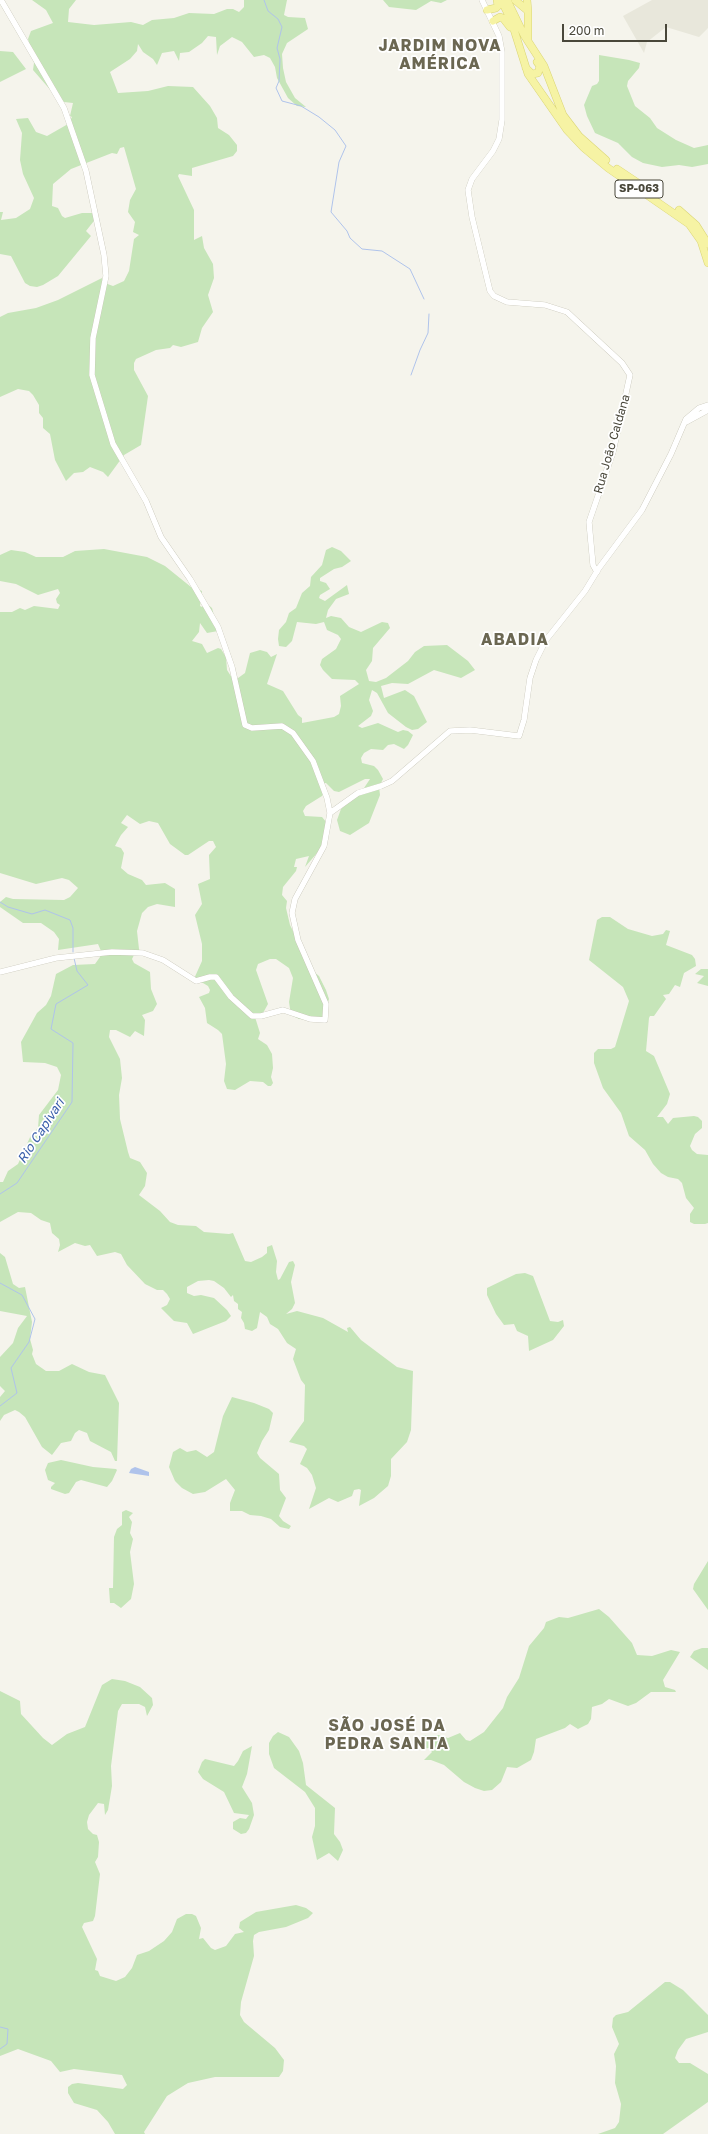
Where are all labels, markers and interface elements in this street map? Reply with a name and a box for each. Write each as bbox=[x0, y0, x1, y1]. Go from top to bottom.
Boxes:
scale bar bbox=[564, 16, 669, 42]
text: 200 m bbox=[569, 23, 604, 38]
district label: JARDIM NOVA AMÉRICA bbox=[378, 36, 502, 74]
road number: SP-063 bbox=[615, 180, 663, 198]
street label: Rua João Caldana bbox=[591, 393, 633, 495]
district label: ABADIA bbox=[481, 630, 549, 650]
water label: Rio Capivari bbox=[14, 1096, 68, 1166]
district label: SÃO JOSÉ DA PEDRA SANTA bbox=[325, 1716, 449, 1754]

